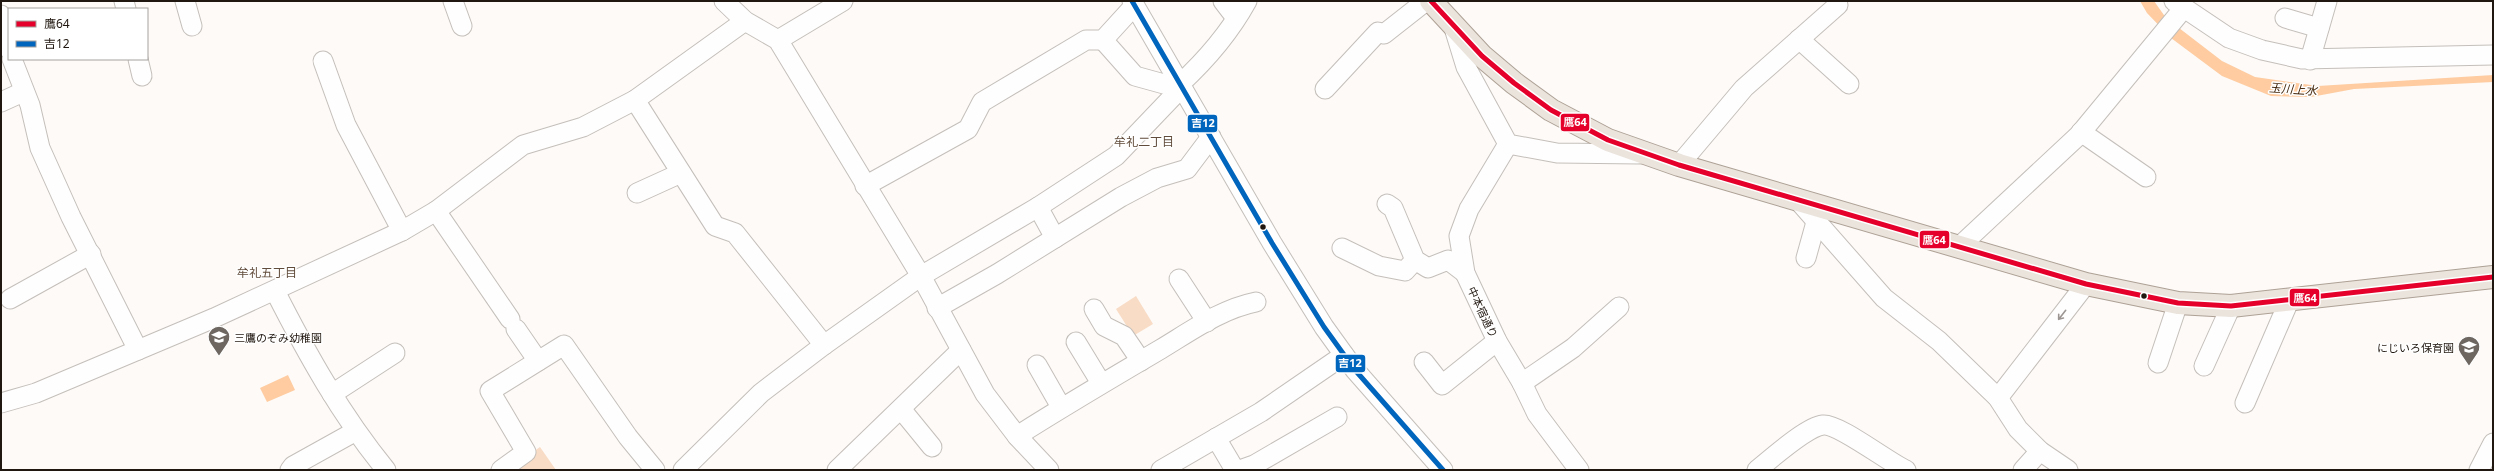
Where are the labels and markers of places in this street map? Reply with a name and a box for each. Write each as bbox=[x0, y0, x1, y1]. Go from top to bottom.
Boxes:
unlabelled marker bbox=[1258, 222, 1268, 232]
unlabelled marker bbox=[2139, 291, 2149, 301]
school or university icon: 三鷹のぞみ幼稚園 bbox=[206, 324, 232, 357]
place label: 三鷹のぞみ幼稚園 bbox=[234, 330, 322, 345]
school or university icon: にじいろ保育園 bbox=[2456, 334, 2482, 367]
place label: にじいろ保育園 bbox=[2377, 340, 2454, 355]

